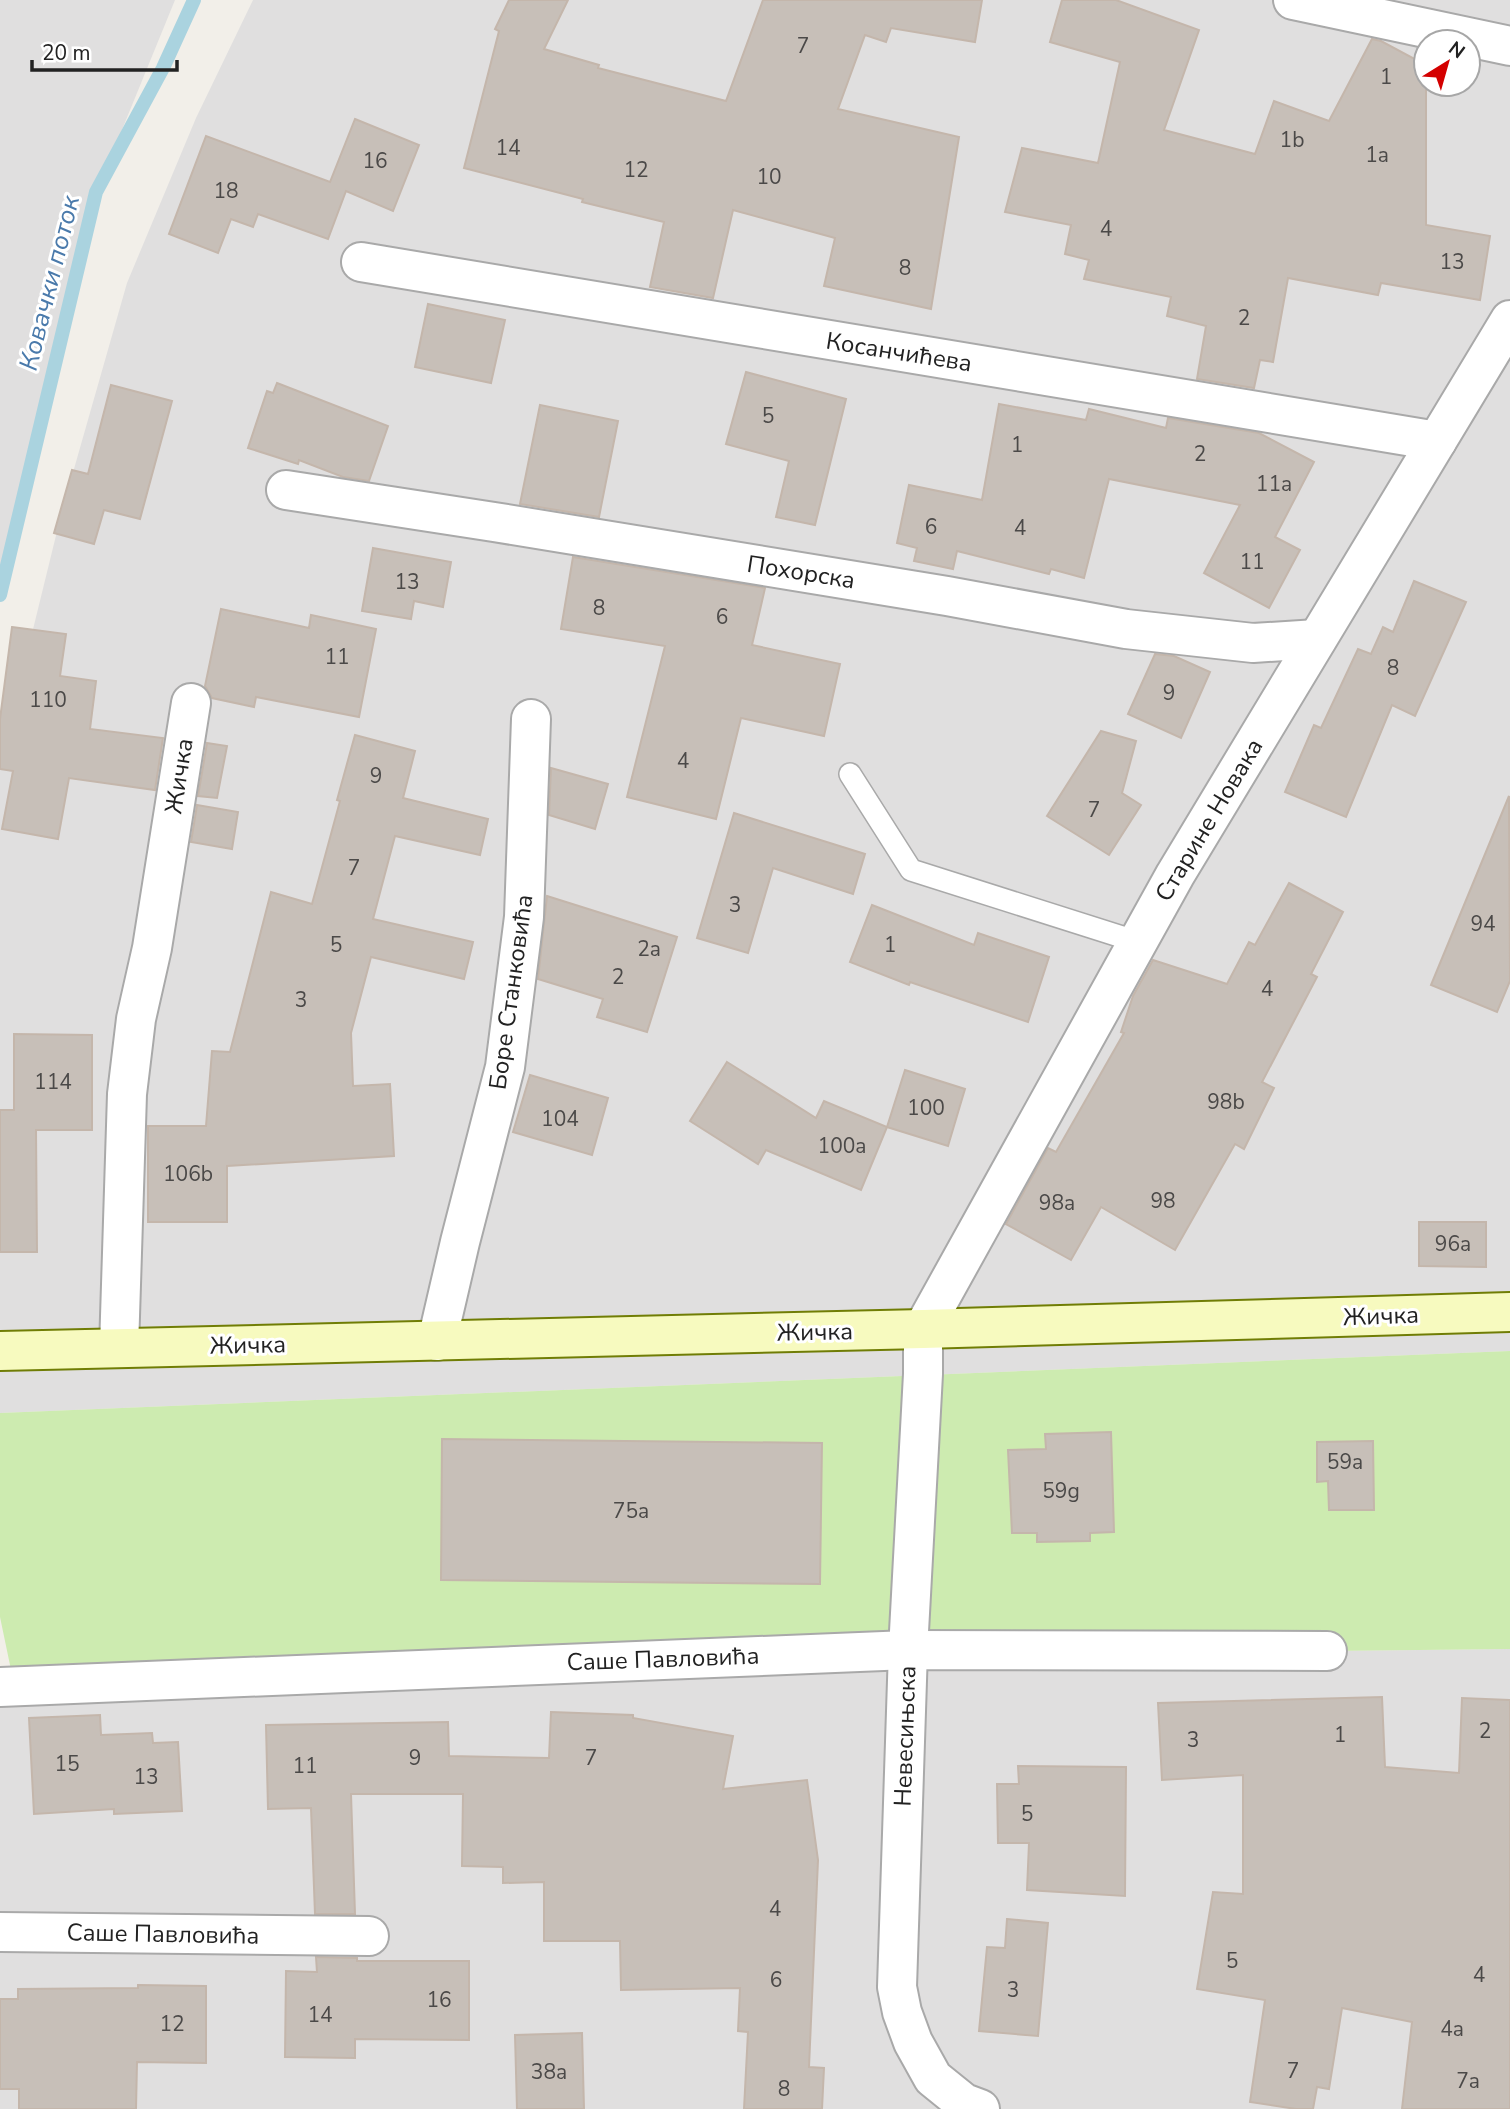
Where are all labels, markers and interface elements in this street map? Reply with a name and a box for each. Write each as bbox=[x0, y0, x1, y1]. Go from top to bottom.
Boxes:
scale bar bbox=[32, 28, 177, 72]
north arrow bbox=[1412, 28, 1482, 98]
house number: 7 bbox=[797, 32, 809, 60]
text: N bbox=[1443, 36, 1470, 65]
text: 20 m bbox=[42, 39, 91, 67]
house number: 1 bbox=[1380, 63, 1392, 91]
house number: 1b bbox=[1280, 126, 1304, 154]
house number: 14 bbox=[495, 134, 521, 162]
house number: 1a bbox=[1365, 141, 1389, 169]
house number: 16 bbox=[362, 147, 388, 175]
house number: 12 bbox=[623, 156, 649, 184]
house number: 10 bbox=[756, 163, 782, 191]
house number: 18 bbox=[213, 177, 239, 205]
water label: Ковачки поток bbox=[11, 191, 88, 374]
house number: 4 bbox=[1100, 215, 1112, 243]
house number: 13 bbox=[1439, 248, 1465, 276]
house number: 8 bbox=[899, 254, 911, 282]
house number: 2 bbox=[1238, 304, 1250, 332]
street label: Косанчићева bbox=[824, 325, 974, 379]
house number: 5 bbox=[762, 402, 774, 430]
house number: 1 bbox=[1011, 431, 1023, 459]
house number: 2 bbox=[1194, 440, 1206, 468]
house number: 11a bbox=[1256, 470, 1292, 498]
house number: 6 bbox=[925, 513, 937, 541]
house number: 4 bbox=[1014, 514, 1026, 542]
street label: Похорска bbox=[745, 548, 857, 596]
house number: 11 bbox=[1239, 548, 1265, 576]
house number: 13 bbox=[394, 568, 420, 596]
house number: 8 bbox=[593, 594, 605, 622]
house number: 6 bbox=[716, 603, 728, 631]
house number: 11 bbox=[324, 643, 350, 671]
house number: 8 bbox=[1387, 654, 1399, 682]
house number: 9 bbox=[1163, 679, 1175, 707]
house number: 110 bbox=[29, 686, 67, 714]
street label: Старине Новака bbox=[1148, 733, 1270, 907]
street label: Жичка bbox=[157, 736, 201, 816]
house number: 4 bbox=[677, 747, 689, 775]
house number: 9 bbox=[370, 762, 382, 790]
house number: 7 bbox=[1088, 796, 1100, 824]
house number: 7 bbox=[348, 854, 360, 882]
house number: 3 bbox=[729, 891, 741, 919]
street label: Боре Станковића bbox=[481, 892, 541, 1092]
house number: 94 bbox=[1470, 910, 1496, 938]
house number: 5 bbox=[330, 931, 342, 959]
house number: 1 bbox=[884, 931, 896, 959]
house number: 2a bbox=[637, 935, 661, 963]
house number: 2 bbox=[612, 963, 624, 991]
house number: 4 bbox=[1261, 975, 1273, 1003]
house number: 3 bbox=[295, 986, 307, 1014]
house number: 114 bbox=[34, 1068, 72, 1096]
house number: 98b bbox=[1207, 1088, 1245, 1116]
house number: 100 bbox=[907, 1094, 945, 1122]
house number: 104 bbox=[541, 1105, 579, 1133]
house number: 100a bbox=[818, 1132, 866, 1160]
house number: 106b bbox=[163, 1160, 213, 1188]
house number: 98 bbox=[1150, 1187, 1176, 1215]
house number: 98a bbox=[1039, 1189, 1075, 1217]
house number: 96a bbox=[1435, 1230, 1471, 1258]
street label: Жичка bbox=[1342, 1299, 1420, 1333]
street label: Жичка bbox=[777, 1315, 853, 1349]
street label: Жичка bbox=[210, 1328, 286, 1362]
house number: 59a bbox=[1327, 1448, 1363, 1476]
house number: 59g bbox=[1042, 1477, 1080, 1505]
house number: 75a bbox=[613, 1497, 649, 1525]
street label: Саше Павловића bbox=[566, 1640, 760, 1678]
street label: Невесињска bbox=[887, 1665, 923, 1807]
house number: 2 bbox=[1479, 1717, 1491, 1745]
house number: 1 bbox=[1334, 1721, 1346, 1749]
house number: 3 bbox=[1187, 1726, 1199, 1754]
house number: 9 bbox=[409, 1744, 421, 1772]
house number: 7 bbox=[585, 1744, 597, 1772]
house number: 15 bbox=[54, 1750, 80, 1778]
house number: 11 bbox=[292, 1752, 318, 1780]
house number: 13 bbox=[133, 1763, 159, 1791]
house number: 5 bbox=[1021, 1800, 1033, 1828]
house number: 4 bbox=[769, 1895, 781, 1923]
street label: Саше Павловића bbox=[66, 1916, 260, 1952]
house number: 5 bbox=[1226, 1947, 1238, 1975]
house number: 4 bbox=[1473, 1961, 1485, 1989]
house number: 6 bbox=[770, 1966, 782, 1994]
house number: 3 bbox=[1007, 1976, 1019, 2004]
house number: 16 bbox=[426, 1986, 452, 2014]
house number: 14 bbox=[307, 2001, 333, 2029]
house number: 12 bbox=[159, 2010, 185, 2038]
house number: 4a bbox=[1440, 2015, 1464, 2043]
house number: 7 bbox=[1287, 2057, 1299, 2085]
house number: 38a bbox=[531, 2058, 567, 2086]
house number: 7a bbox=[1456, 2067, 1480, 2095]
house number: 8 bbox=[778, 2075, 790, 2103]

